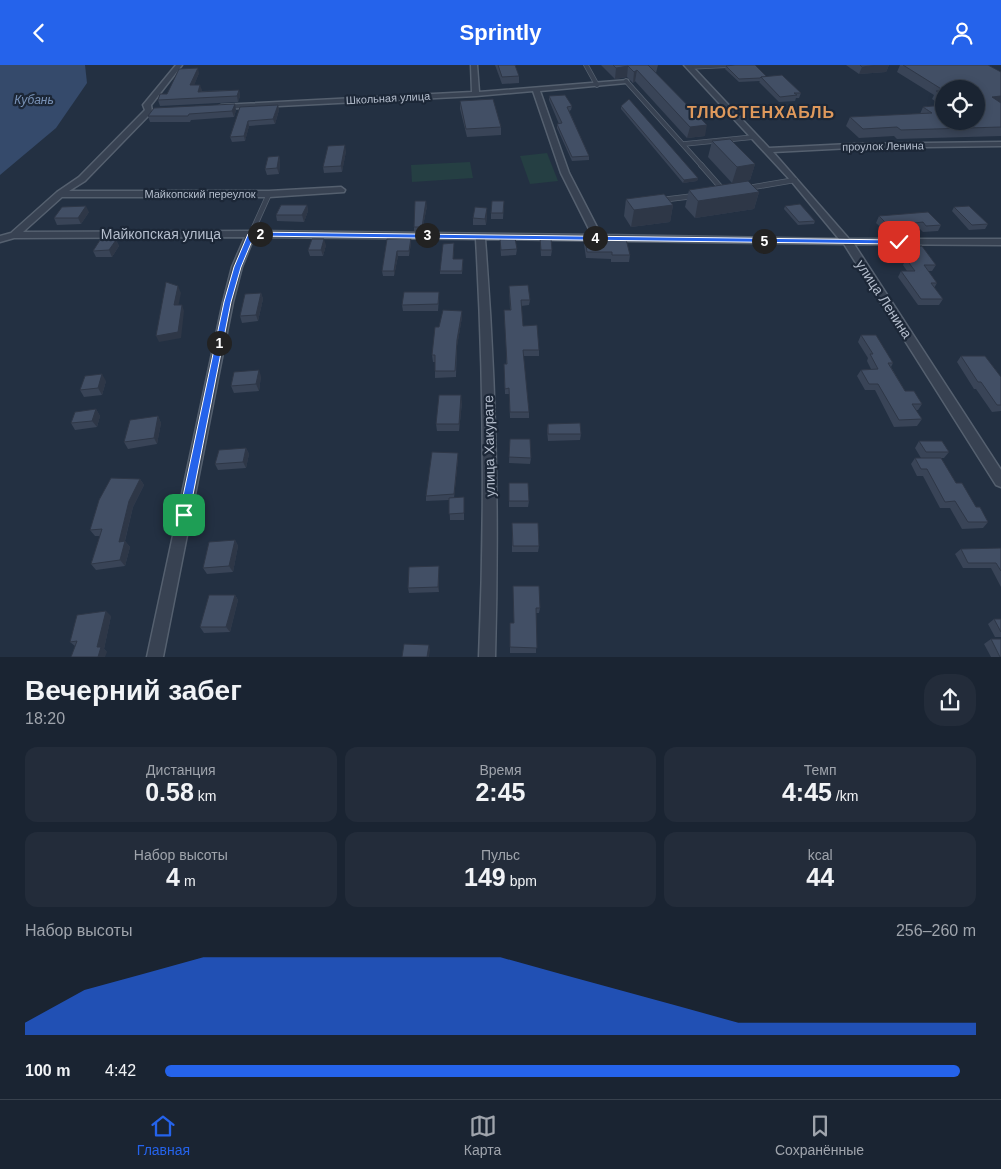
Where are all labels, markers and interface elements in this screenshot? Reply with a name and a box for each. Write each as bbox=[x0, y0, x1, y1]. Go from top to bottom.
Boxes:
icon: back bbox=[25, 19, 53, 47]
icon: person bbox=[948, 19, 976, 47]
text: Sprintly bbox=[460, 20, 541, 45]
map controls bbox=[935, 80, 985, 130]
button: locate bbox=[935, 80, 985, 130]
street label: Школьная улица bbox=[345, 90, 431, 106]
water label: Кубань bbox=[14, 93, 54, 107]
district label: ТЛЮСТЕНХАБЛЬ bbox=[687, 104, 835, 121]
street label: проулок Ленина bbox=[842, 139, 925, 153]
street label: Майкопский переулок bbox=[144, 188, 256, 200]
pin: 2 bbox=[248, 221, 272, 247]
pin bbox=[878, 221, 920, 263]
pin: 3 bbox=[414, 223, 440, 247]
pin: 4 bbox=[582, 225, 608, 251]
street label: Майкопская улица bbox=[101, 226, 221, 242]
text: 2 bbox=[257, 226, 264, 242]
text: 3 bbox=[424, 227, 431, 243]
icon: check bbox=[885, 228, 913, 256]
pin: 5 bbox=[752, 229, 776, 253]
text: 4 bbox=[592, 230, 599, 246]
text: 5 bbox=[761, 233, 768, 249]
street label: улица Ленина bbox=[853, 257, 915, 341]
pin: 1 bbox=[206, 331, 232, 355]
text: 1 bbox=[216, 335, 223, 351]
street label: улица Хакурате bbox=[480, 395, 498, 497]
pin bbox=[163, 494, 205, 536]
icon: arrive bbox=[170, 501, 198, 529]
button: share bbox=[924, 674, 976, 726]
text: Вечерний забег bbox=[25, 675, 242, 706]
text: 18:20 bbox=[25, 710, 65, 727]
text: Дистанция bbox=[146, 762, 216, 778]
text: Время bbox=[479, 762, 522, 778]
text: Темп bbox=[804, 762, 837, 778]
text: 0.58 bbox=[145, 778, 194, 806]
text: 2:45 bbox=[475, 778, 526, 806]
text: 4:45 bbox=[782, 778, 832, 806]
text: km bbox=[194, 788, 216, 804]
text: /km bbox=[832, 788, 858, 804]
text: Набор высоты bbox=[134, 847, 228, 863]
text: Пульс bbox=[481, 847, 520, 863]
text: kcal bbox=[808, 847, 833, 863]
text: 4 bbox=[166, 863, 180, 891]
text: 149 bbox=[464, 863, 506, 891]
text: 44 bbox=[806, 863, 834, 891]
text: m bbox=[180, 873, 196, 889]
text: bpm bbox=[506, 873, 537, 889]
text: Набор высоты bbox=[25, 922, 132, 939]
text: 256–260 m bbox=[896, 922, 976, 939]
text: 100 m bbox=[25, 1062, 70, 1079]
text: 4:42 bbox=[105, 1062, 136, 1079]
tab: Главная bbox=[137, 1112, 190, 1158]
tab: Карта bbox=[464, 1112, 501, 1158]
tab: Сохранённые bbox=[775, 1112, 864, 1158]

